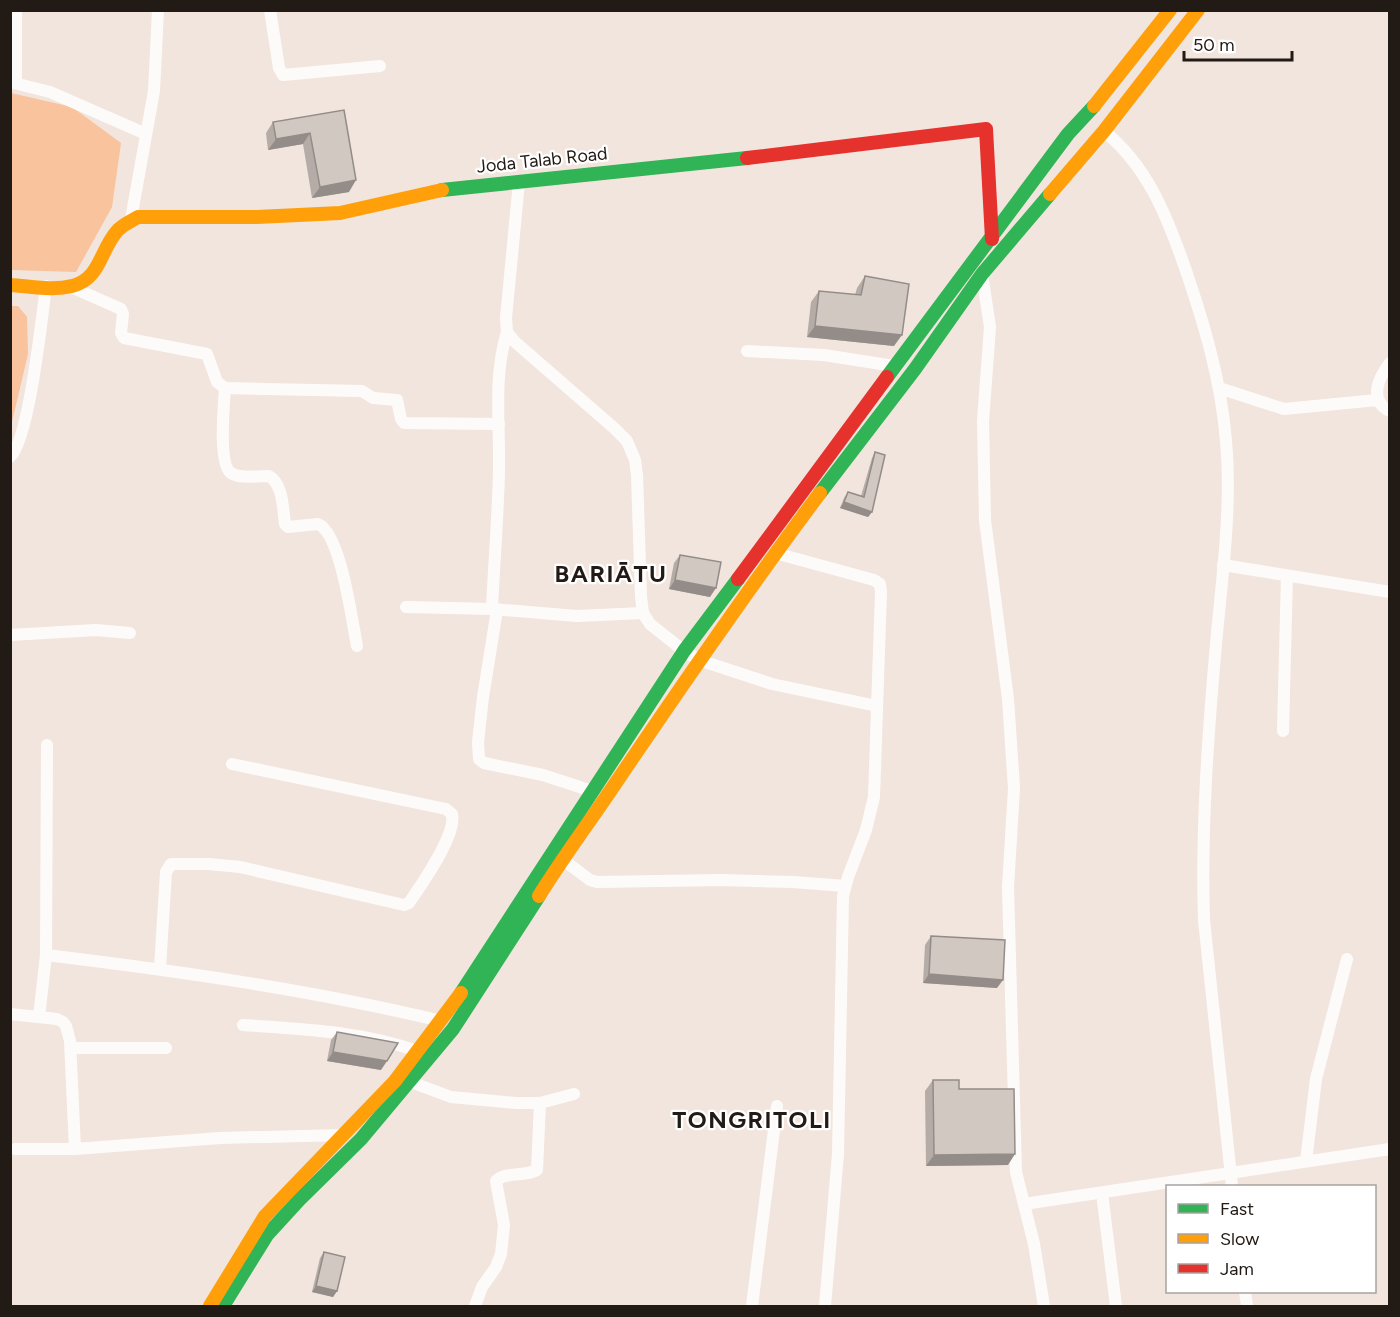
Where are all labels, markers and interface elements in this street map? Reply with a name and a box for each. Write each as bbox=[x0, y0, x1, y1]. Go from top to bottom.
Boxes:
scale bar bbox=[1184, 24, 1292, 62]
text: 50 m bbox=[1193, 34, 1235, 56]
street label: Joda Talab Road bbox=[475, 142, 609, 178]
district label: BARIĀTU bbox=[555, 559, 667, 588]
district label: TONGRITOLI bbox=[672, 1105, 832, 1134]
legend bbox=[1166, 1185, 1376, 1293]
text: Fast bbox=[1220, 1198, 1254, 1220]
text: Slow bbox=[1220, 1228, 1259, 1250]
text: Jam bbox=[1220, 1258, 1254, 1280]

